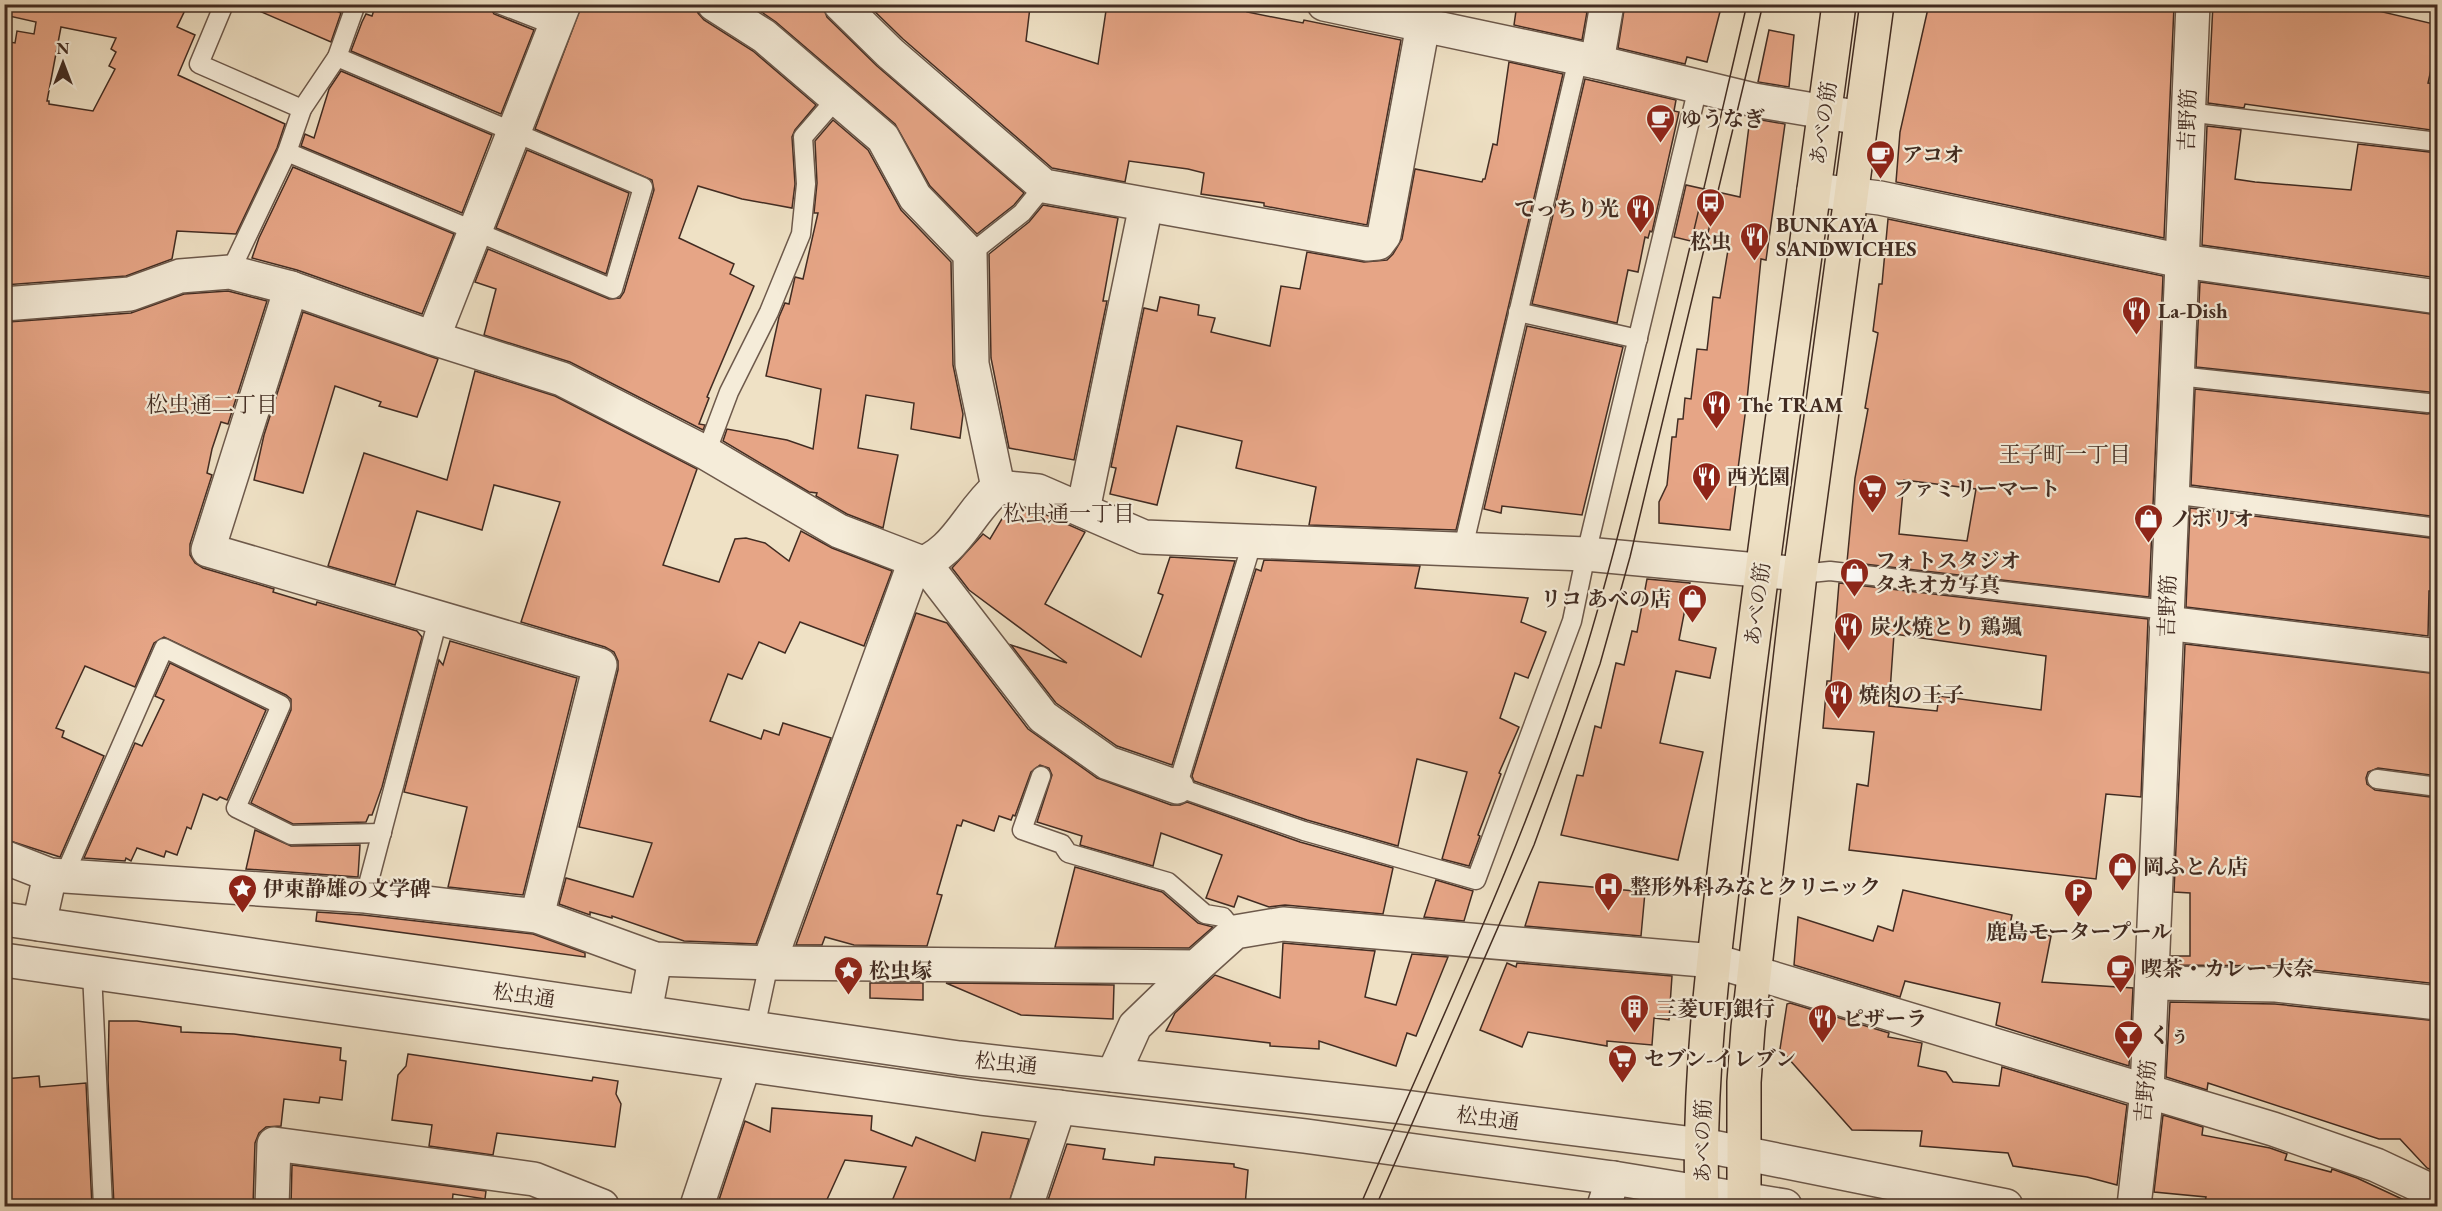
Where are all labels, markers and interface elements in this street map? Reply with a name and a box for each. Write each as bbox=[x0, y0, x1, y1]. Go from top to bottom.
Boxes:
north arrow bbox=[33, 33, 93, 93]
text: N bbox=[57, 38, 70, 59]
street label: あべの筋 bbox=[1804, 80, 1842, 166]
street label: 吉野筋 bbox=[2172, 88, 2202, 152]
cafe icon: ゆうなぎ bbox=[1644, 102, 1676, 144]
place label: ゆうなぎ bbox=[1681, 105, 1765, 132]
cafe icon: アコオ bbox=[1865, 138, 1897, 180]
place label: アコオ bbox=[1902, 141, 1964, 168]
bus stop icon: 松虫 bbox=[1695, 186, 1727, 228]
restaurant icon: てっちり光 bbox=[1624, 192, 1656, 234]
place label: てっちり光 bbox=[1514, 195, 1619, 222]
place label: BUNKAYA SANDWICHES bbox=[1776, 211, 1917, 262]
restaurant icon: BUNKAYA SANDWICHES bbox=[1739, 220, 1771, 262]
place label: 松虫 bbox=[1690, 228, 1732, 255]
restaurant icon: La-Dish bbox=[2121, 294, 2153, 336]
place label: La-Dish bbox=[2158, 297, 2228, 324]
restaurant icon: The TRAM bbox=[1701, 388, 1733, 430]
district label: 松虫通二丁目 bbox=[146, 390, 278, 419]
place label: The TRAM bbox=[1738, 391, 1843, 418]
district label: 王子町一丁目 bbox=[1999, 440, 2131, 469]
restaurant icon: 西光園 bbox=[1690, 460, 1722, 502]
place label: 西光園 bbox=[1727, 463, 1790, 490]
supermarket icon: ファミリーマート bbox=[1856, 472, 1888, 514]
place label: ファミリーマート bbox=[1893, 475, 2061, 502]
district label: 松虫通一丁目 bbox=[1003, 499, 1135, 528]
shop icon: ノボリオ bbox=[2133, 502, 2165, 544]
place label: ノボリオ bbox=[2170, 505, 2254, 532]
place label: フォトスタジオ タキオカ写真 bbox=[1875, 547, 2021, 598]
shop icon: フォトスタジオ タキオカ写真 bbox=[1838, 556, 1870, 598]
street label: あべの筋 bbox=[1738, 561, 1776, 647]
street label: 吉野筋 bbox=[2152, 574, 2182, 638]
shop icon: リコ あべの店 bbox=[1676, 582, 1708, 624]
place label: リコ あべの店 bbox=[1540, 585, 1671, 612]
restaurant icon: 炭火焼とり 鶏颯 bbox=[1833, 610, 1865, 652]
place label: 炭火焼とり 鶏颯 bbox=[1870, 613, 2022, 640]
restaurant icon: 焼肉の王子 bbox=[1822, 678, 1854, 720]
place label: 焼肉の王子 bbox=[1859, 681, 1964, 708]
shop icon: 岡ふとん店 bbox=[2106, 850, 2138, 892]
place label: 岡ふとん店 bbox=[2143, 853, 2248, 880]
hospital icon: 整形外科みなとクリニック bbox=[1593, 870, 1625, 912]
place icon: 伊東静雄の文学碑 bbox=[226, 872, 258, 914]
place label: 整形外科みなとクリニック bbox=[1630, 873, 1881, 900]
place label: 伊東静雄の文学碑 bbox=[263, 875, 431, 902]
parking icon: 鹿島モータープール bbox=[2063, 876, 2095, 918]
place label: 鹿島モータープール bbox=[1986, 918, 2172, 945]
cafe icon: 喫茶・カレー 大奈 bbox=[2104, 952, 2136, 994]
place icon: 松虫塚 bbox=[832, 954, 864, 996]
place label: 喫茶・カレー 大奈 bbox=[2141, 955, 2314, 982]
place label: 松虫塚 bbox=[869, 957, 932, 984]
street label: 松虫通 bbox=[491, 977, 557, 1013]
building icon: 三菱UFJ銀行 bbox=[1619, 992, 1651, 1034]
place label: 三菱UFJ銀行 bbox=[1656, 995, 1775, 1022]
restaurant icon: ピザーラ bbox=[1806, 1002, 1838, 1044]
place label: ピザーラ bbox=[1843, 1005, 1927, 1032]
bar icon: くぅ bbox=[2112, 1018, 2144, 1060]
place label: くぅ bbox=[2149, 1021, 2191, 1048]
supermarket icon: セブン-イレブン bbox=[1607, 1042, 1639, 1084]
place label: セブン-イレブン bbox=[1644, 1045, 1796, 1072]
street label: 松虫通 bbox=[973, 1046, 1039, 1080]
street label: 吉野筋 bbox=[2129, 1058, 2161, 1124]
street label: あべの筋 bbox=[1689, 1099, 1716, 1183]
street label: 松虫通 bbox=[1455, 1101, 1521, 1135]

